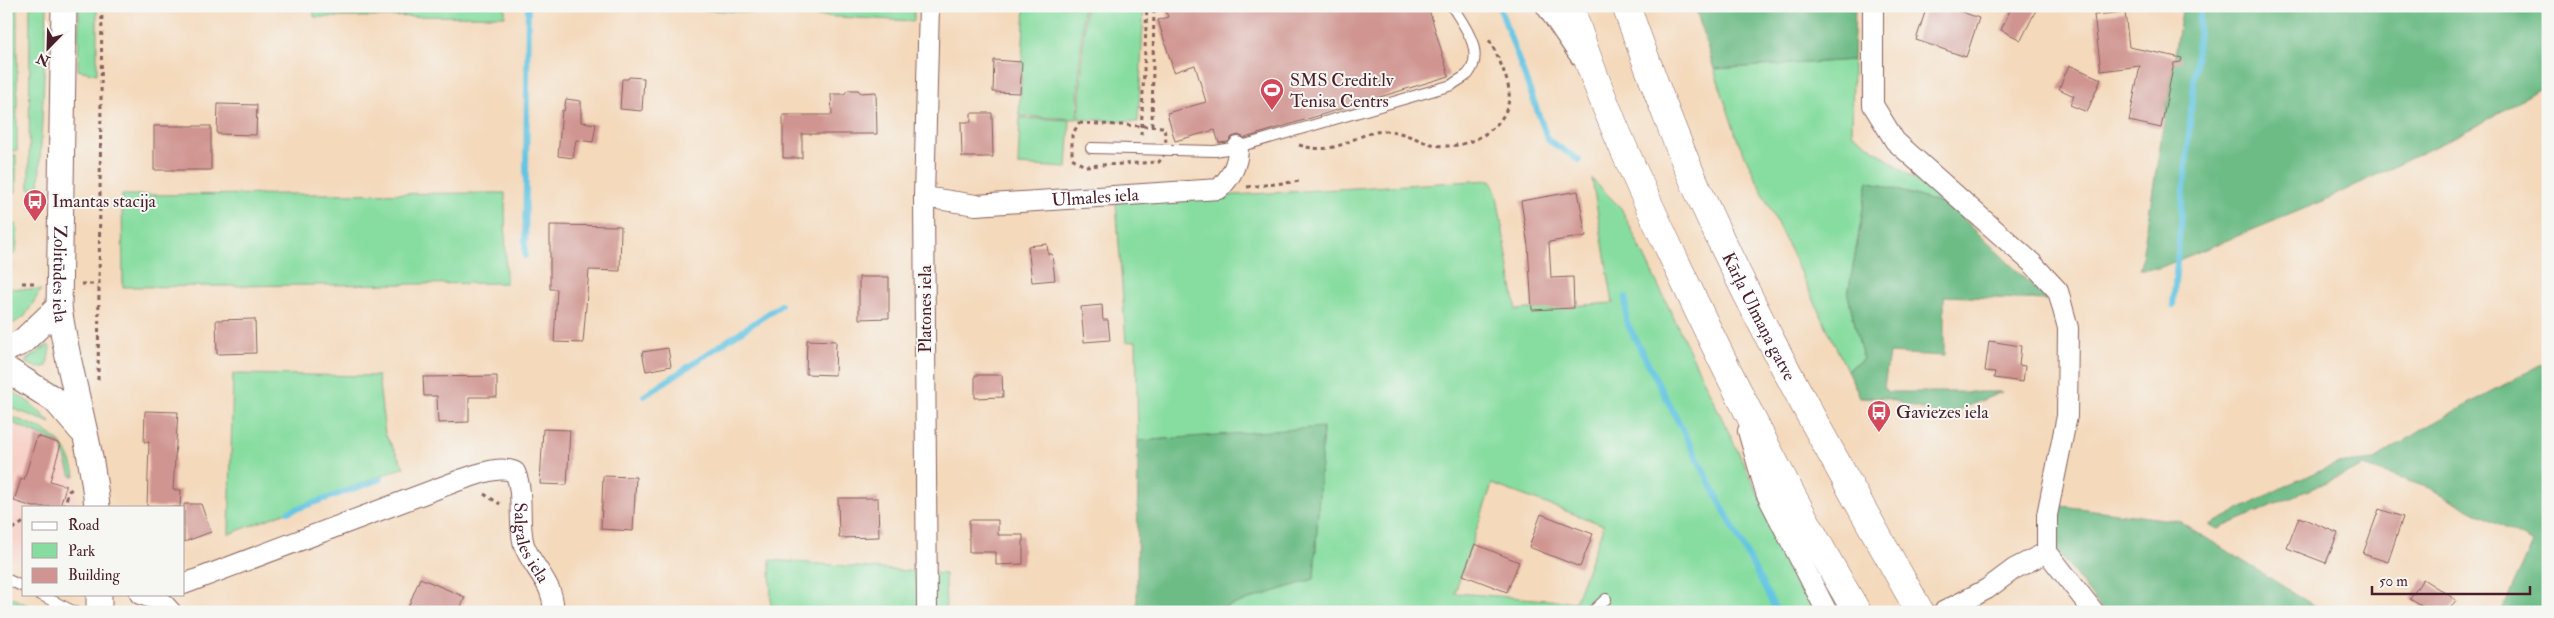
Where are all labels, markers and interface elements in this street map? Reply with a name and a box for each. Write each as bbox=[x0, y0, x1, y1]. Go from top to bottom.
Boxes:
north arrow bbox=[22, 22, 72, 72]
text: N bbox=[34, 49, 53, 70]
place label: SMS Credit.lv Tenisa Centrs bbox=[1290, 69, 1394, 113]
sports icon: SMS Credit.lv Tenisa Centrs bbox=[1259, 77, 1285, 111]
street label: Ulmales iela bbox=[1051, 183, 1140, 212]
bus stop icon: Imantas stacija bbox=[22, 188, 48, 222]
place label: Imantas stacija bbox=[52, 190, 157, 213]
street label: Zolitūdes iela bbox=[47, 225, 73, 325]
street label: Kārļa Ulmaņa gatve bbox=[1717, 248, 1802, 385]
street label: Platones iela bbox=[914, 264, 937, 353]
bus stop icon: Gaviezes iela bbox=[1866, 399, 1892, 433]
place label: Gaviezes iela bbox=[1896, 401, 1989, 424]
street label: Salgales iela bbox=[509, 502, 555, 588]
legend bbox=[22, 506, 185, 596]
text: Road bbox=[68, 516, 100, 535]
text: Park bbox=[68, 542, 95, 561]
scale bar bbox=[2372, 563, 2529, 595]
text: Building bbox=[68, 566, 120, 585]
text: 50 m bbox=[2379, 572, 2408, 591]

